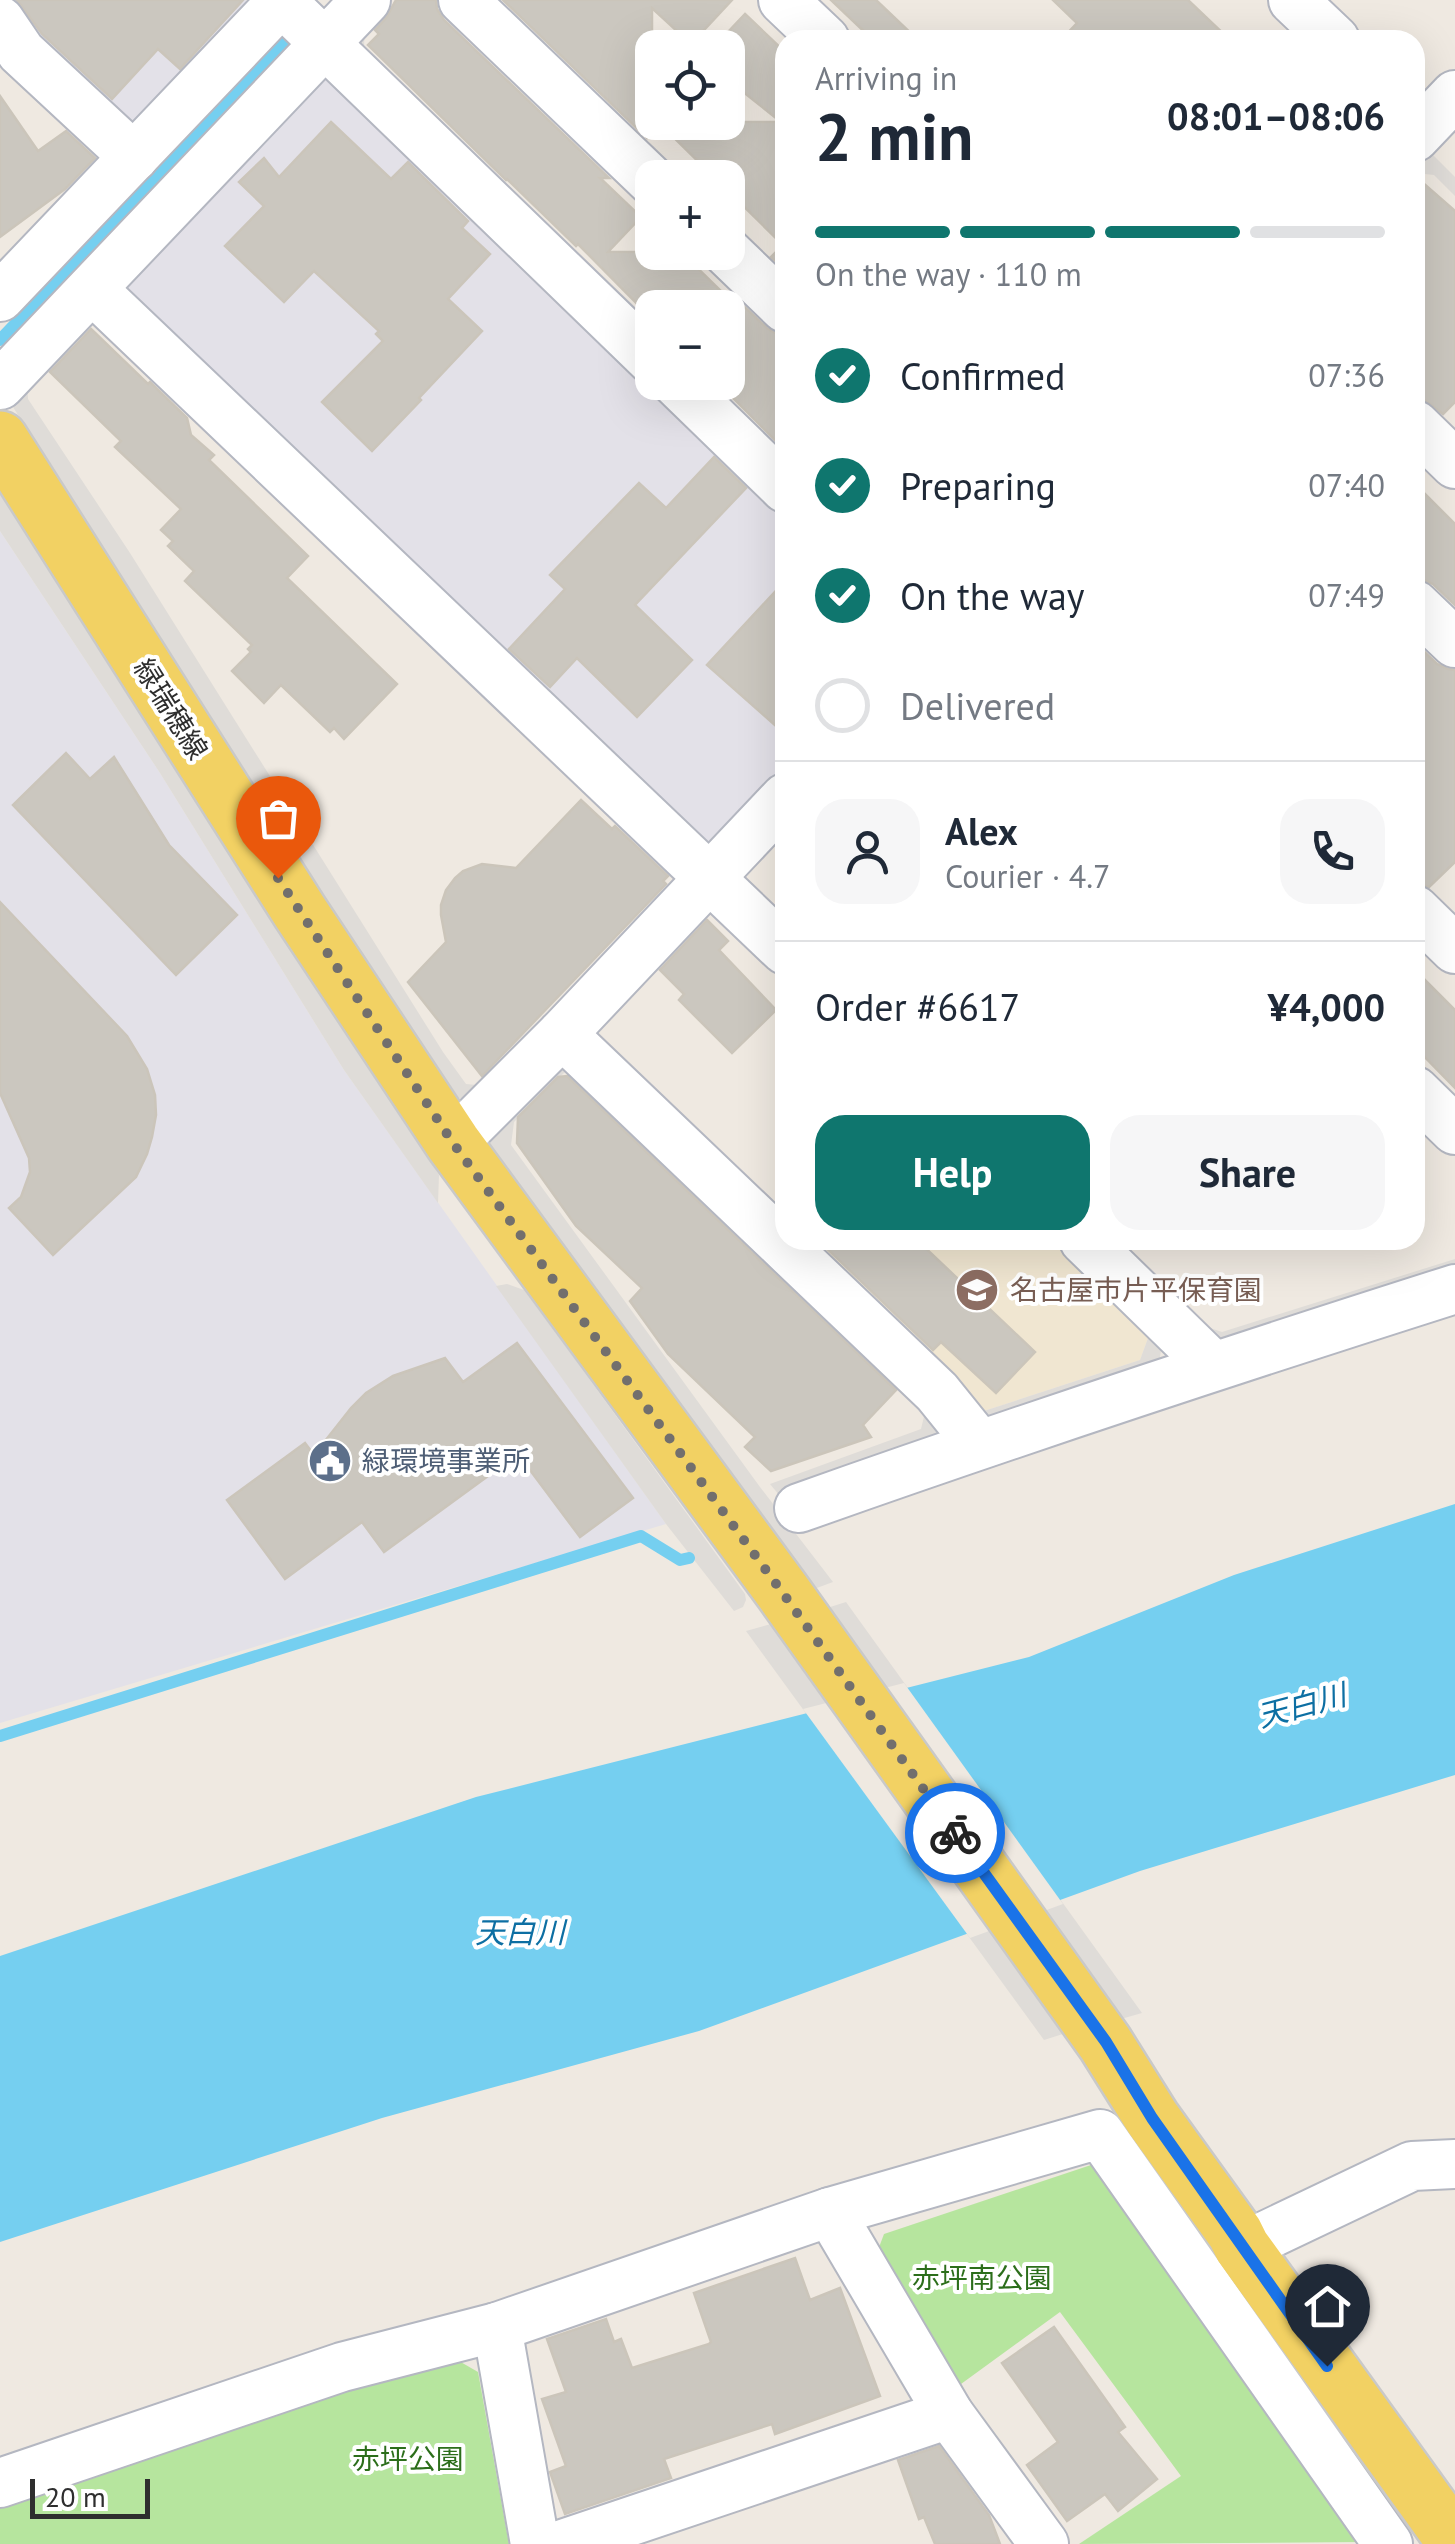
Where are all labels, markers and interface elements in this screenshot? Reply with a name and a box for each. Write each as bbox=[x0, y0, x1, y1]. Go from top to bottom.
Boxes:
map controls bbox=[635, 30, 745, 400]
button: locate bbox=[635, 30, 745, 140]
text: Arriving in bbox=[815, 57, 957, 99]
text: 08:01–08:06 bbox=[1167, 91, 1385, 140]
text: 2 min bbox=[815, 94, 974, 178]
button: + bbox=[635, 160, 745, 270]
text: On the way · 110 m bbox=[815, 253, 1082, 295]
button: − bbox=[635, 290, 745, 400]
icon: check bbox=[815, 348, 870, 403]
text: Confirmed bbox=[900, 351, 1066, 400]
text: 07:36 bbox=[1308, 354, 1385, 396]
icon: check bbox=[815, 458, 870, 513]
text: Preparing bbox=[900, 461, 1056, 510]
text: 07:40 bbox=[1308, 464, 1385, 506]
icon: check bbox=[815, 568, 870, 623]
text: On the way bbox=[900, 571, 1085, 620]
text: 07:49 bbox=[1308, 574, 1385, 616]
street label: 緑瑞穂線 bbox=[126, 651, 217, 766]
text: Delivered bbox=[900, 681, 1055, 730]
pin bbox=[236, 776, 321, 879]
icon: bag bbox=[251, 791, 306, 846]
button: person bbox=[815, 799, 920, 904]
button: phone bbox=[1280, 799, 1385, 904]
text: Alex bbox=[945, 806, 1018, 855]
text: Courier · 4.7 bbox=[945, 855, 1111, 897]
text: Order #6617 bbox=[815, 982, 1020, 1031]
text: ¥4,000 bbox=[1268, 982, 1385, 1031]
button: Help bbox=[815, 1115, 1090, 1230]
button: Share bbox=[1110, 1115, 1385, 1230]
school or university icon: 名古屋市片平保育園 bbox=[954, 1267, 1000, 1313]
place label: 名古屋市片平保育園 bbox=[1010, 1271, 1262, 1308]
public building icon: 緑環境事業所 bbox=[307, 1438, 353, 1484]
place label: 緑環境事業所 bbox=[362, 1442, 530, 1479]
water label: 天白川 bbox=[1253, 1673, 1353, 1735]
courier bbox=[905, 1783, 1005, 1883]
icon: bike bbox=[928, 1806, 983, 1861]
water label: 天白川 bbox=[475, 1912, 568, 1951]
park label: 赤坪南公園 bbox=[912, 2259, 1052, 2296]
pin bbox=[1285, 2264, 1370, 2367]
icon: home bbox=[1300, 2279, 1355, 2334]
park label: 赤坪公園 bbox=[352, 2440, 464, 2477]
scale bar bbox=[30, 2474, 150, 2518]
text: 20 m bbox=[45, 2478, 106, 2515]

